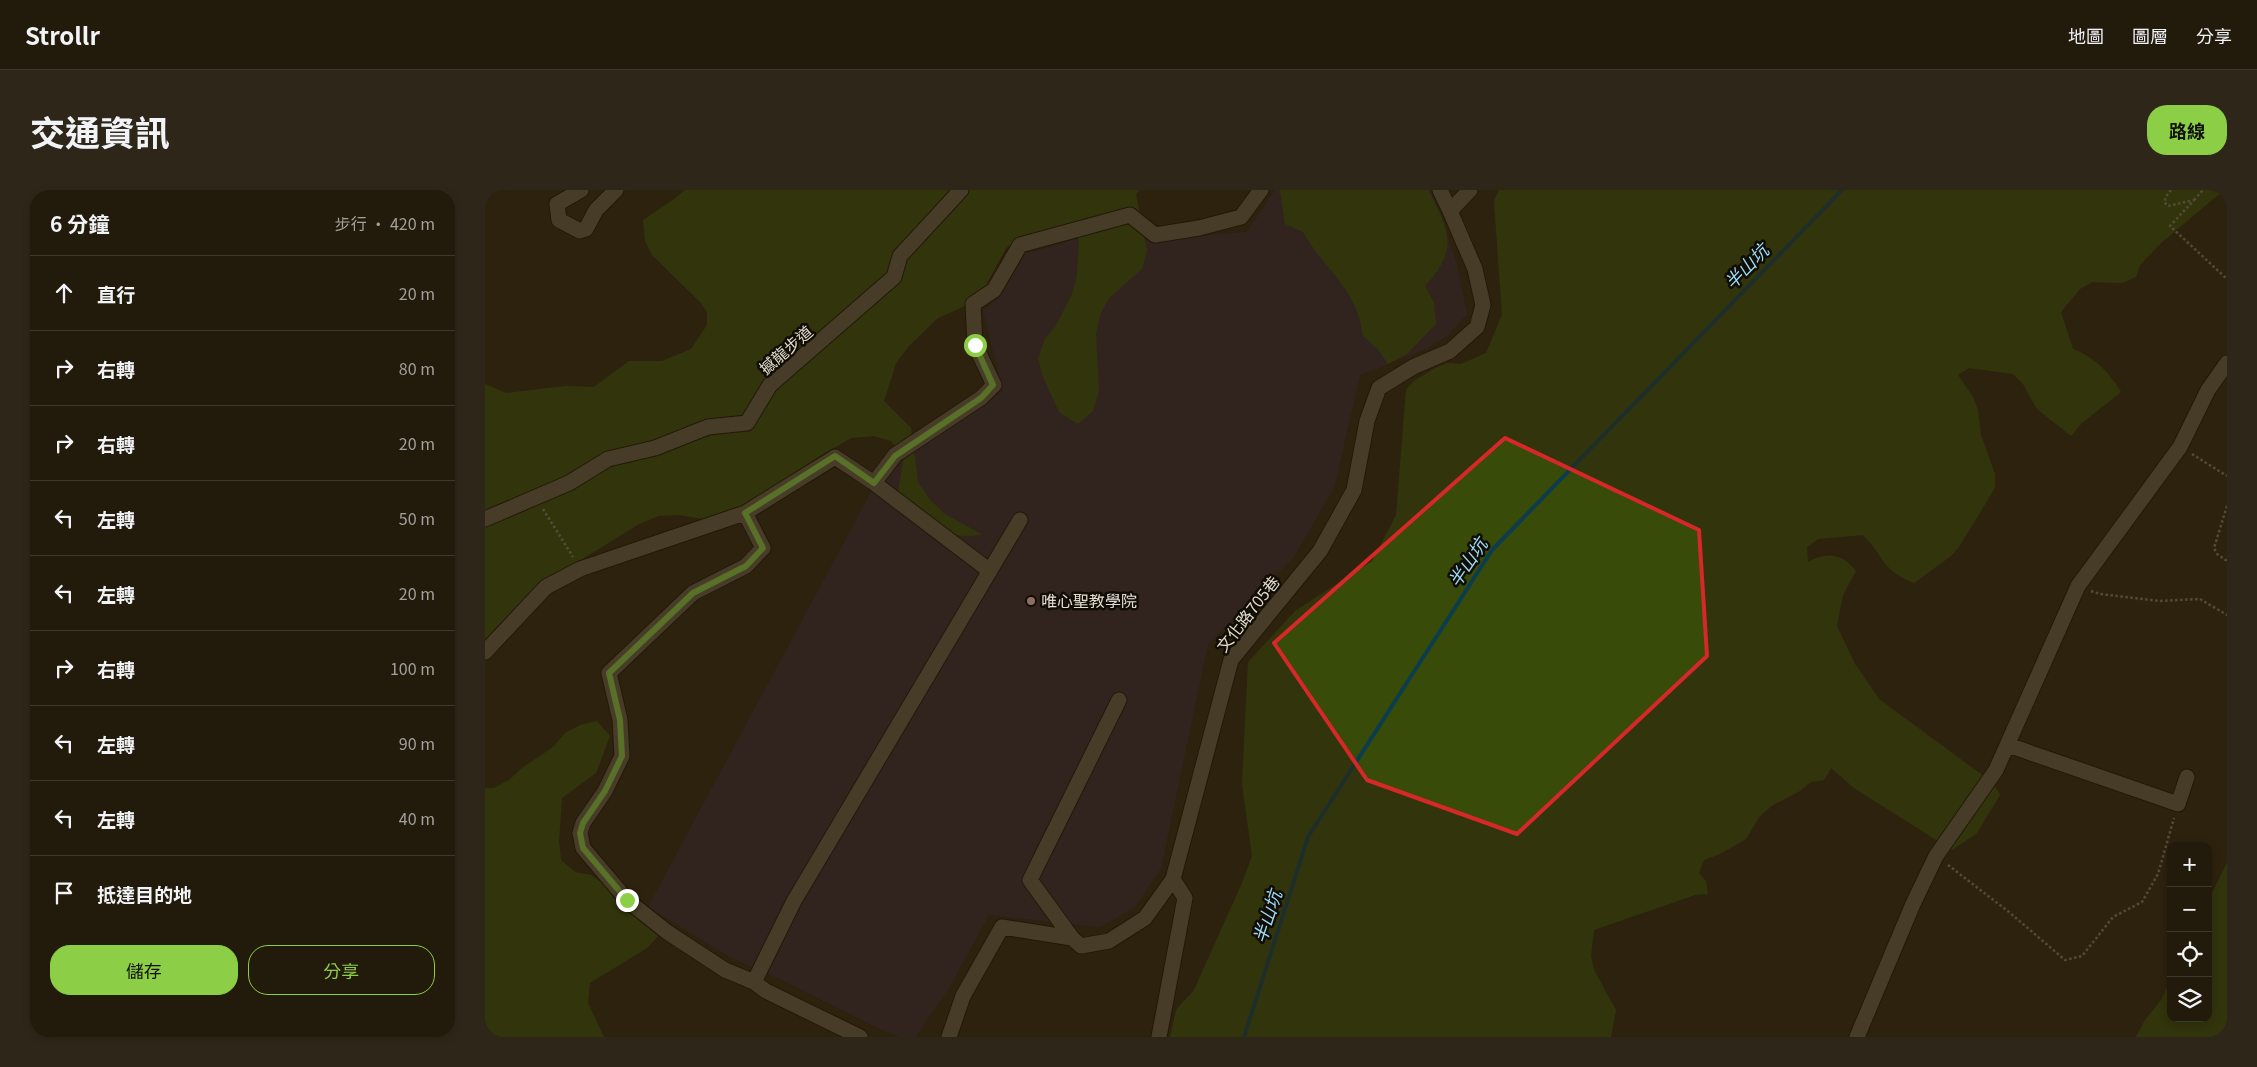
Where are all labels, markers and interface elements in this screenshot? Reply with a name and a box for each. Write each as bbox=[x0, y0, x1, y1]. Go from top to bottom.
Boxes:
text: Strollr bbox=[25, 17, 100, 52]
text: 地圖 bbox=[2068, 22, 2104, 48]
text: 圖層 bbox=[2132, 22, 2168, 48]
text: 分享 bbox=[2196, 22, 2232, 48]
text: 交通資訊 bbox=[30, 105, 170, 156]
button: 路線 bbox=[2147, 105, 2227, 155]
text: 6 分鐘 bbox=[50, 208, 109, 238]
text: 步行 · 420 m bbox=[335, 211, 435, 235]
water label: 半山坑 bbox=[1717, 235, 1776, 294]
icon: ahead bbox=[50, 279, 78, 307]
text: 直行 bbox=[97, 280, 135, 307]
text: 20 m bbox=[399, 281, 435, 305]
street label: 撼龍步道 bbox=[753, 319, 817, 379]
route start bbox=[964, 334, 987, 357]
icon: right bbox=[50, 354, 78, 382]
text: 右轉 bbox=[97, 355, 135, 382]
text: 80 m bbox=[399, 356, 435, 380]
icon: right bbox=[50, 429, 78, 457]
text: 右轉 bbox=[97, 430, 135, 457]
text: 20 m bbox=[399, 431, 435, 455]
icon: left bbox=[50, 504, 78, 532]
text: 左轉 bbox=[97, 505, 135, 532]
text: 50 m bbox=[399, 506, 435, 530]
water label: 半山坑 bbox=[1440, 530, 1494, 592]
street label: 文化路705巷 bbox=[1210, 570, 1285, 656]
icon: left bbox=[50, 579, 78, 607]
text: 左轉 bbox=[97, 580, 135, 607]
text: 20 m bbox=[399, 581, 435, 605]
place label: 唯心聖教學院 bbox=[1041, 588, 1137, 612]
marker: 唯心聖教學院 bbox=[1025, 595, 1037, 607]
icon: right bbox=[50, 654, 78, 682]
text: 右轉 bbox=[97, 655, 135, 682]
text: 100 m bbox=[390, 656, 435, 680]
icon: left bbox=[50, 729, 78, 757]
text: 左轉 bbox=[97, 730, 135, 757]
text: 90 m bbox=[399, 731, 435, 755]
icon: left bbox=[50, 804, 78, 832]
text: 左轉 bbox=[97, 805, 135, 832]
text: 40 m bbox=[399, 806, 435, 830]
map controls bbox=[2167, 842, 2212, 1022]
button: + bbox=[2167, 842, 2212, 887]
icon: arrive bbox=[50, 879, 78, 907]
text: 抵達目的地 bbox=[97, 880, 192, 907]
water label: 半山坑 bbox=[1245, 884, 1288, 946]
button: − bbox=[2167, 887, 2212, 932]
route end bbox=[616, 889, 639, 912]
button: locate bbox=[2167, 932, 2212, 977]
button: 儲存 bbox=[50, 945, 238, 995]
button: 分享 bbox=[248, 945, 435, 995]
button: layers bbox=[2167, 977, 2212, 1022]

